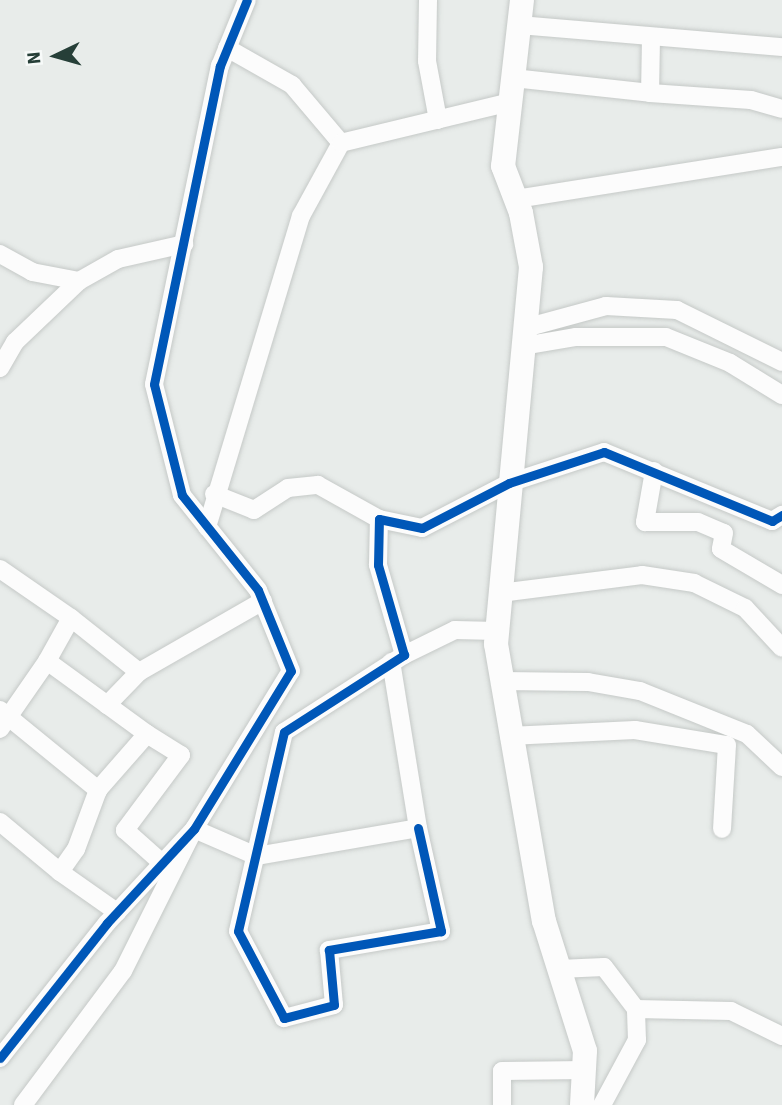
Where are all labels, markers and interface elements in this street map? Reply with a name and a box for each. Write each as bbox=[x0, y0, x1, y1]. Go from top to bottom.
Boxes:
north arrow bbox=[21, 21, 91, 91]
text: N bbox=[21, 50, 49, 65]

